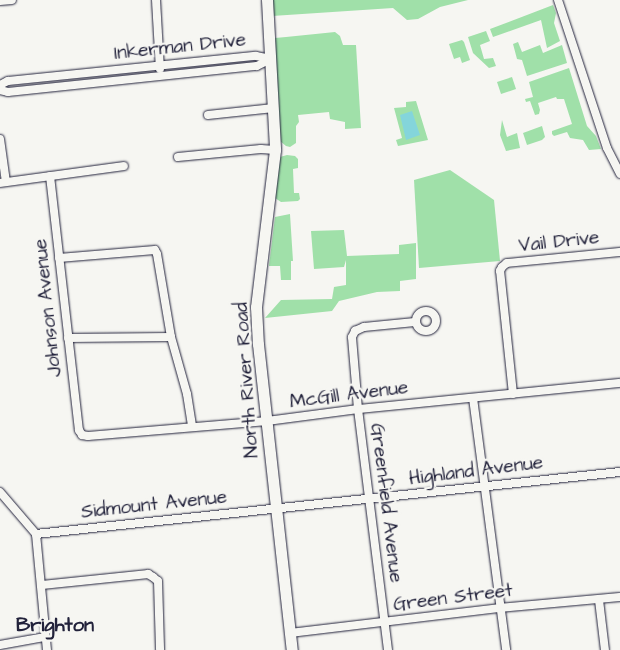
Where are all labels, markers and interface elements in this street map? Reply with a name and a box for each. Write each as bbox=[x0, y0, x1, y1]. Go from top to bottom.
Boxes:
street label: Inkerman Drive bbox=[113, 29, 247, 65]
street label: Vail Drive bbox=[518, 226, 600, 258]
street label: Johnson Avenue bbox=[29, 238, 67, 378]
street label: North River Road bbox=[230, 301, 264, 459]
street label: McGill Avenue bbox=[289, 376, 409, 414]
street label: Greenfield Avenue bbox=[365, 422, 407, 584]
street label: Highland Avenue bbox=[408, 451, 544, 491]
street label: Sidmount Avenue bbox=[80, 486, 228, 524]
street label: Green Street bbox=[392, 579, 514, 617]
district label: Brighton bbox=[16, 613, 94, 637]

